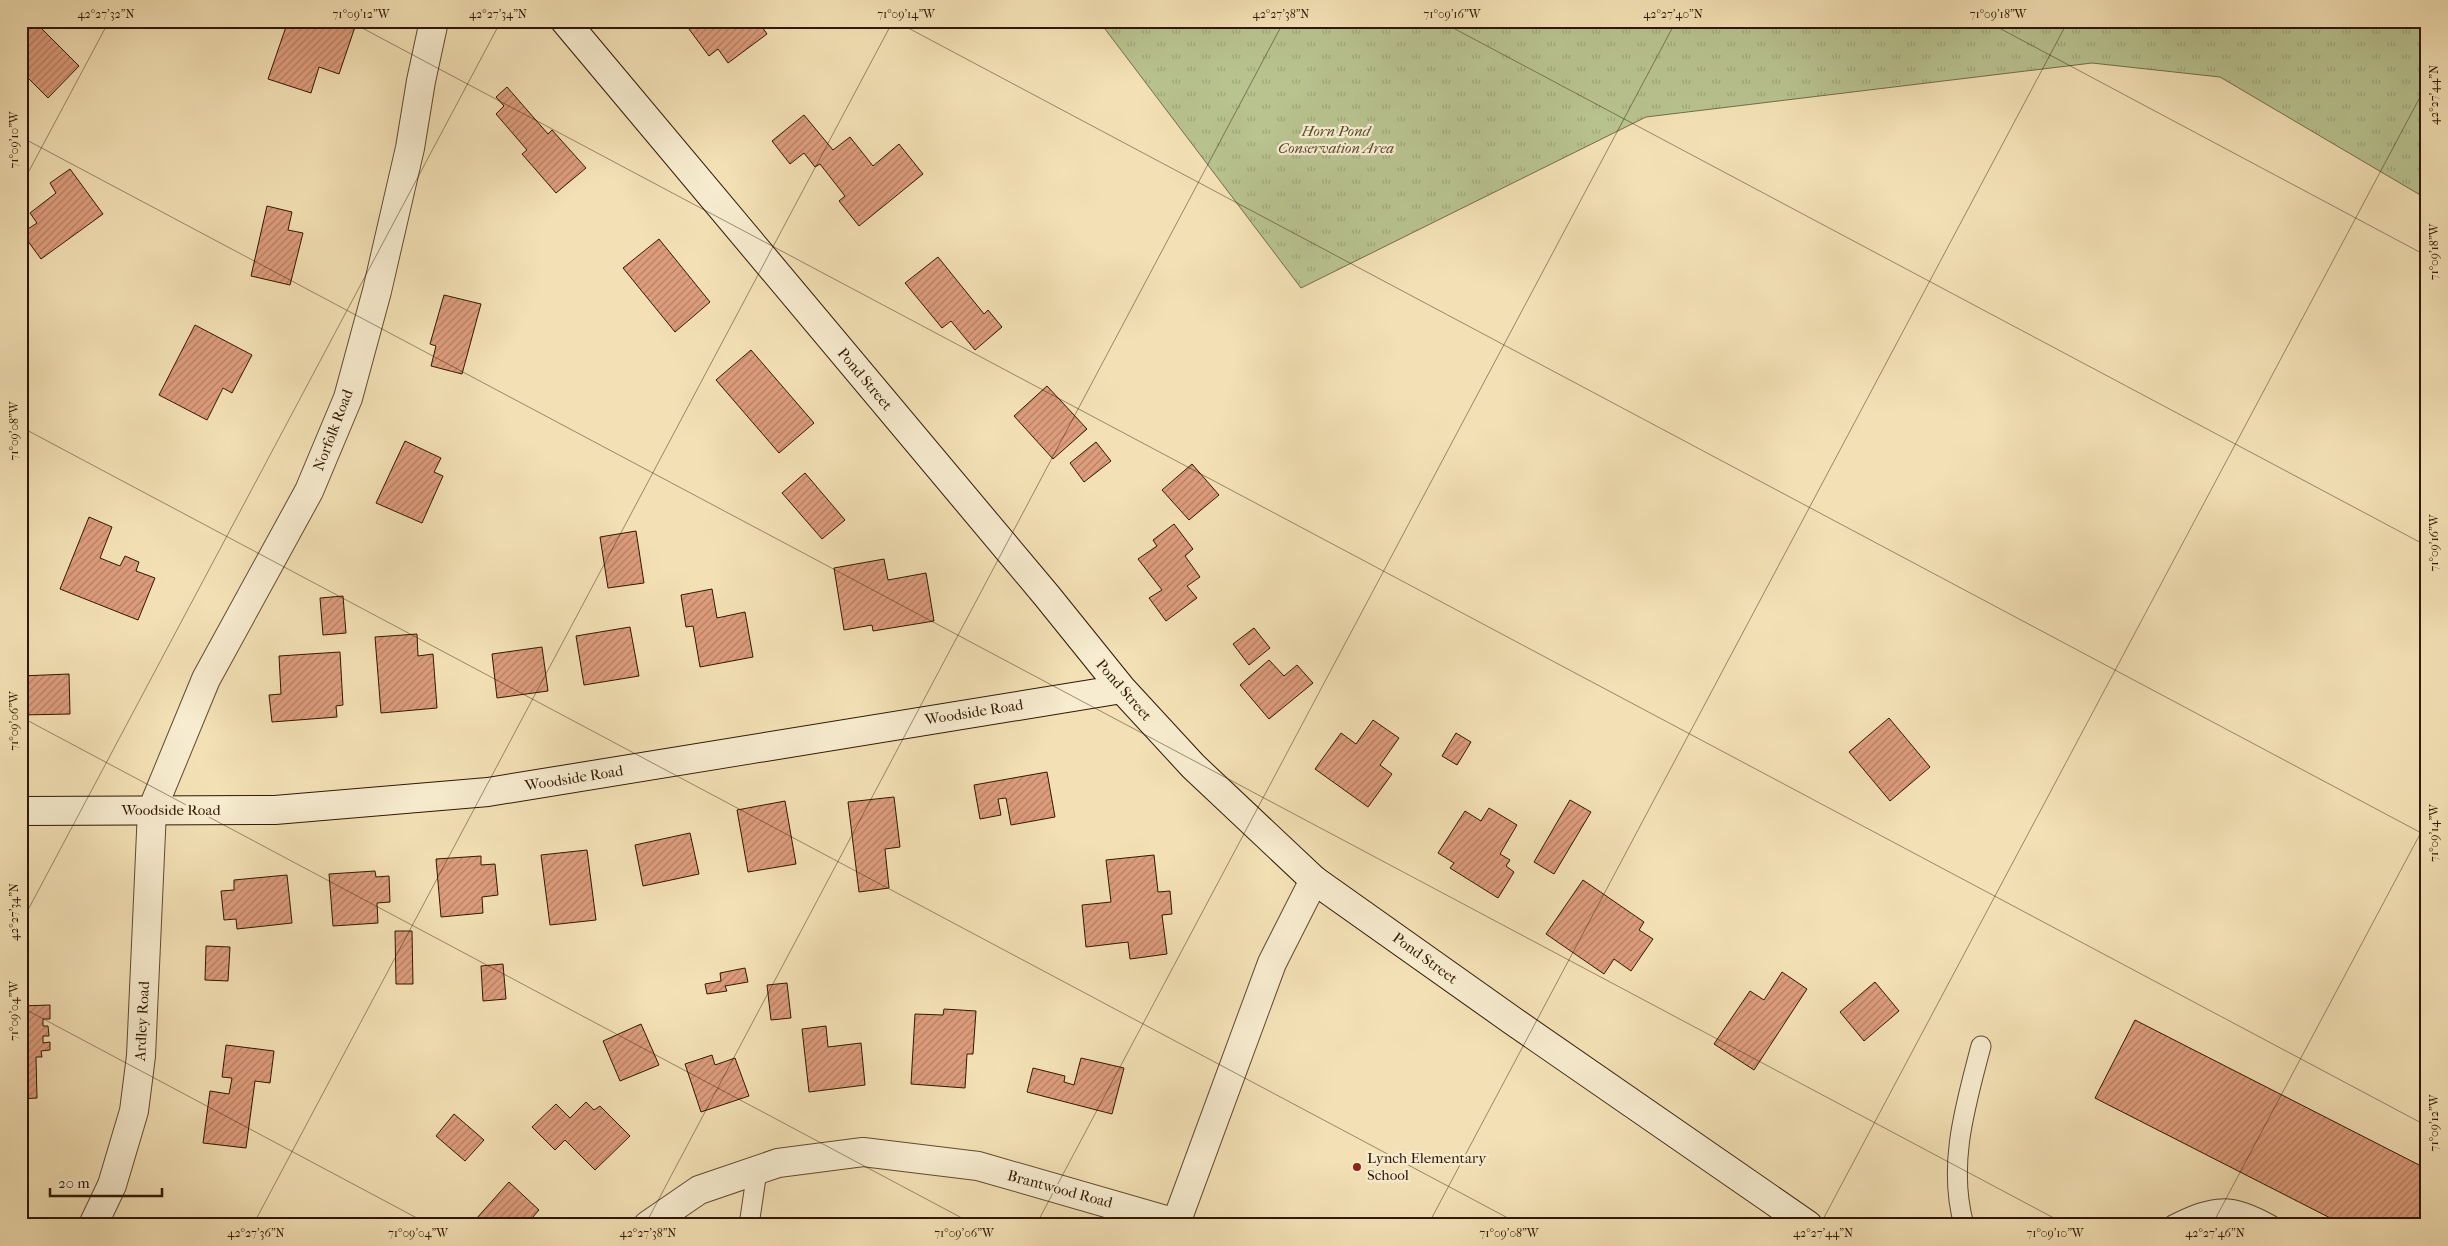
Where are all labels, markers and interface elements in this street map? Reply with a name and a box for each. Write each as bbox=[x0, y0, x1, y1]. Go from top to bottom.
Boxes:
text: 42°27'32"N bbox=[77, 7, 135, 21]
text: 71°09'12"W bbox=[333, 7, 391, 21]
text: 42°27'34"N bbox=[469, 7, 527, 21]
text: 71°09'14"W bbox=[877, 7, 936, 21]
text: 42°27'38"N bbox=[1253, 7, 1309, 21]
text: 71°09'16"W bbox=[1423, 7, 1482, 21]
text: 42°27'40"N bbox=[1643, 7, 1703, 21]
text: 71°09'18"W bbox=[1970, 7, 2028, 21]
text: 42°27'44"N bbox=[2427, 65, 2441, 125]
text: 71°09'10"W bbox=[7, 110, 21, 169]
park label: Horn Pond Conservation Area bbox=[1278, 122, 1394, 157]
text: 71°09'18"W bbox=[2427, 222, 2441, 280]
street label: Pond Street bbox=[834, 344, 897, 414]
street label: Norfolk Road bbox=[309, 386, 357, 473]
text: 71°09'08"W bbox=[7, 400, 21, 461]
text: 71°09'16"W bbox=[2427, 513, 2441, 572]
street label: Pond Street bbox=[1092, 655, 1156, 725]
text: 71°09'06"W bbox=[7, 690, 21, 751]
street label: Woodside Road bbox=[923, 695, 1025, 729]
street label: Woodside Road bbox=[523, 761, 625, 795]
street label: Woodside Road bbox=[120, 801, 221, 819]
text: 71°09'14"W bbox=[2427, 803, 2441, 862]
text: 42°27'34"N bbox=[7, 883, 21, 941]
street label: Pond Street bbox=[1389, 928, 1461, 988]
text: 71°09'04"W bbox=[7, 980, 21, 1041]
street label: Ardley Road bbox=[131, 980, 153, 1062]
text: 71°09'12"W bbox=[2427, 1093, 2441, 1151]
place label: Lynch Elementary School bbox=[1367, 1149, 1487, 1184]
marker: Lynch Elementary School bbox=[1351, 1161, 1363, 1173]
scale bar bbox=[50, 1166, 162, 1198]
street label: Brantwood Road bbox=[1006, 1166, 1115, 1212]
text: 20 m bbox=[58, 1174, 90, 1192]
text: 42°27'36"N bbox=[227, 1226, 285, 1240]
text: 71°09'04"W bbox=[388, 1226, 449, 1240]
text: 42°27'38"N bbox=[620, 1226, 676, 1240]
text: 71°09'06"W bbox=[934, 1226, 995, 1240]
text: 71°09'08"W bbox=[1479, 1226, 1540, 1240]
text: 42°27'44"N bbox=[1793, 1226, 1853, 1240]
text: 71°09'10"W bbox=[2026, 1226, 2085, 1240]
text: 42°27'46"N bbox=[2185, 1226, 2245, 1240]

